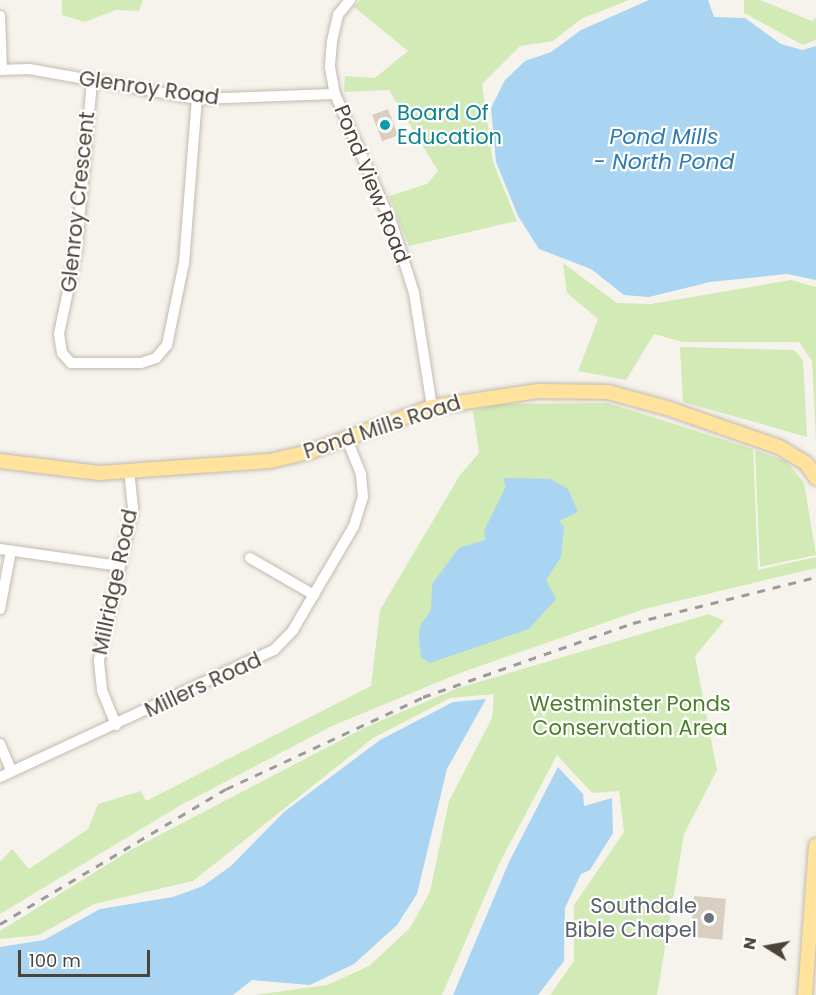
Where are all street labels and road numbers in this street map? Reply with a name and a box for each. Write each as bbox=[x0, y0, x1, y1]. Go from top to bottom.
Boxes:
street label: Glenroy Road bbox=[77, 66, 221, 110]
street label: Pond View Road bbox=[329, 101, 415, 267]
street label: Glenroy Crescent bbox=[56, 110, 100, 294]
street label: Pond Mills Road bbox=[300, 390, 464, 464]
street label: Millridge Road bbox=[87, 507, 143, 657]
street label: Millers Road bbox=[141, 647, 265, 723]

